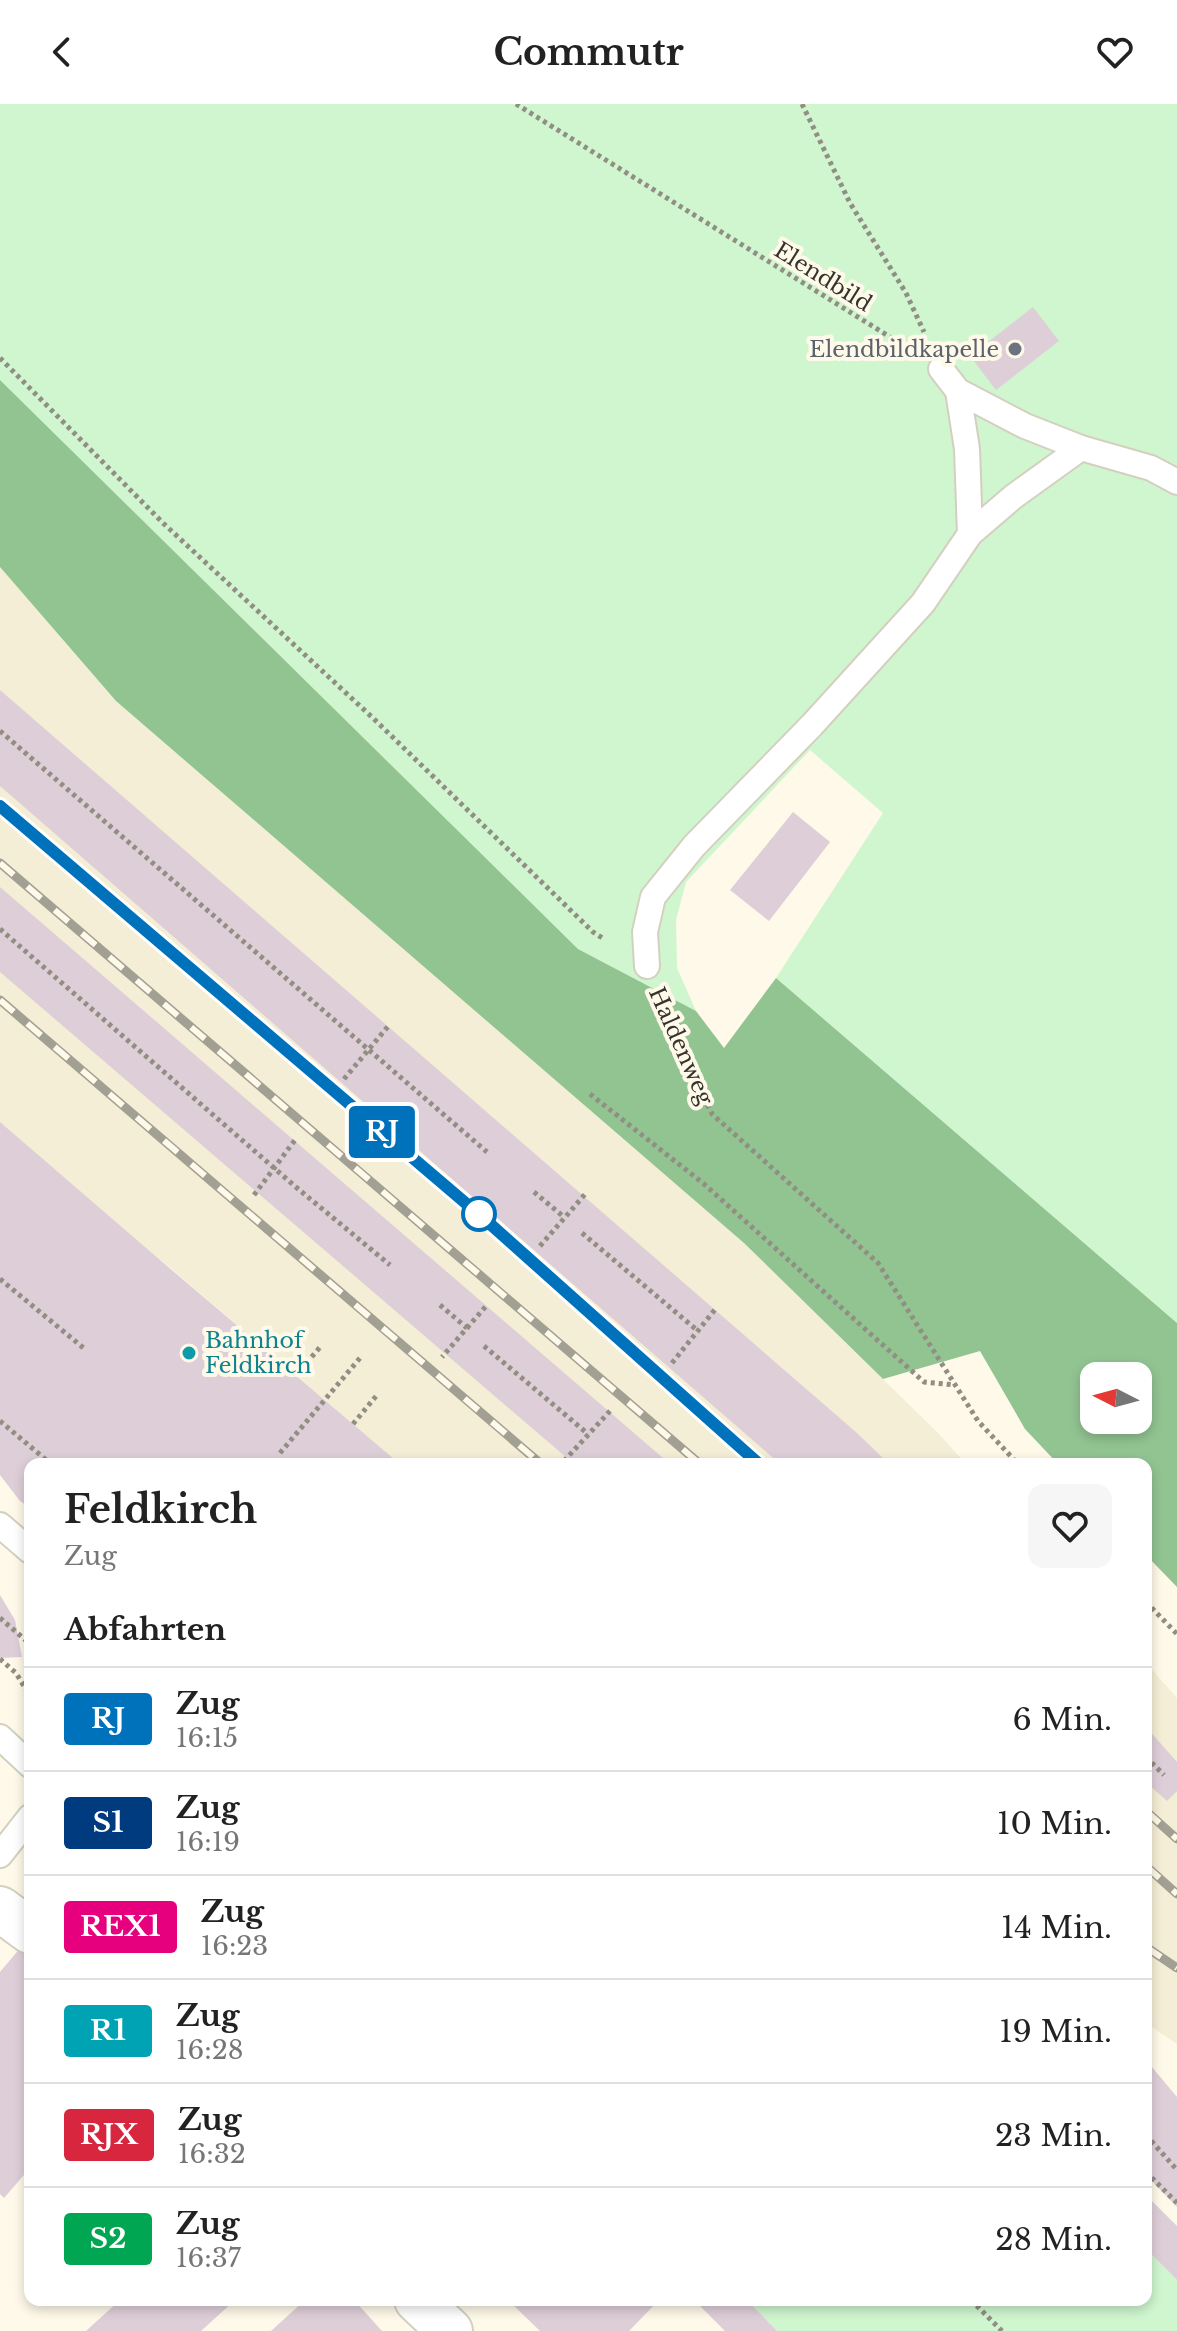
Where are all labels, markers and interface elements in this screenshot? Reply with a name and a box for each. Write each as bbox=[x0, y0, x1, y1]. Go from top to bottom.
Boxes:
icon: back bbox=[40, 30, 84, 74]
text: Commutr bbox=[493, 30, 684, 75]
icon: heart bbox=[1093, 30, 1137, 74]
street label: Elendbild bbox=[769, 237, 877, 318]
place label: Elendbildkapelle bbox=[809, 336, 999, 363]
marker: Elendbildkapelle bbox=[1006, 340, 1024, 358]
street label: Haldenweg bbox=[643, 983, 719, 1110]
line badge: RJ bbox=[346, 1106, 418, 1158]
text: RJ bbox=[365, 1114, 399, 1149]
unlabelled marker bbox=[462, 1197, 496, 1231]
place label: Bahnhof Feldkirch bbox=[205, 1327, 312, 1379]
marker: Bahnhof Feldkirch bbox=[180, 1344, 198, 1362]
north arrow bbox=[1080, 1362, 1152, 1434]
map controls bbox=[1080, 1362, 1152, 1434]
button: heart bbox=[1028, 1484, 1112, 1568]
text: Feldkirch bbox=[64, 1486, 257, 1533]
text: Zug bbox=[64, 1540, 117, 1572]
text: Abfahrten bbox=[64, 1611, 226, 1648]
text: Zug bbox=[176, 1685, 239, 1722]
text: RJ bbox=[91, 1701, 125, 1736]
text: 6 Min. bbox=[1013, 1701, 1112, 1738]
text: 16:15 bbox=[176, 1722, 238, 1754]
text: Zug bbox=[176, 1789, 239, 1826]
text: S1 bbox=[93, 1805, 123, 1840]
text: 10 Min. bbox=[997, 1805, 1112, 1842]
text: 16:19 bbox=[176, 1826, 240, 1858]
text: Zug bbox=[201, 1893, 264, 1930]
text: REX1 bbox=[80, 1909, 161, 1944]
text: 14 Min. bbox=[1001, 1909, 1112, 1946]
text: 16:23 bbox=[201, 1930, 268, 1962]
text: Zug bbox=[176, 1997, 239, 2034]
text: R1 bbox=[90, 2013, 126, 2048]
text: 19 Min. bbox=[999, 2013, 1112, 2050]
text: 16:28 bbox=[176, 2034, 244, 2066]
text: Zug bbox=[178, 2101, 241, 2138]
text: RJX bbox=[80, 2117, 138, 2152]
text: 23 Min. bbox=[995, 2117, 1112, 2154]
text: 16:32 bbox=[178, 2138, 246, 2170]
text: Zug bbox=[176, 2205, 239, 2242]
text: S2 bbox=[90, 2221, 126, 2256]
text: 28 Min. bbox=[995, 2221, 1112, 2258]
text: 16:37 bbox=[176, 2242, 241, 2274]

